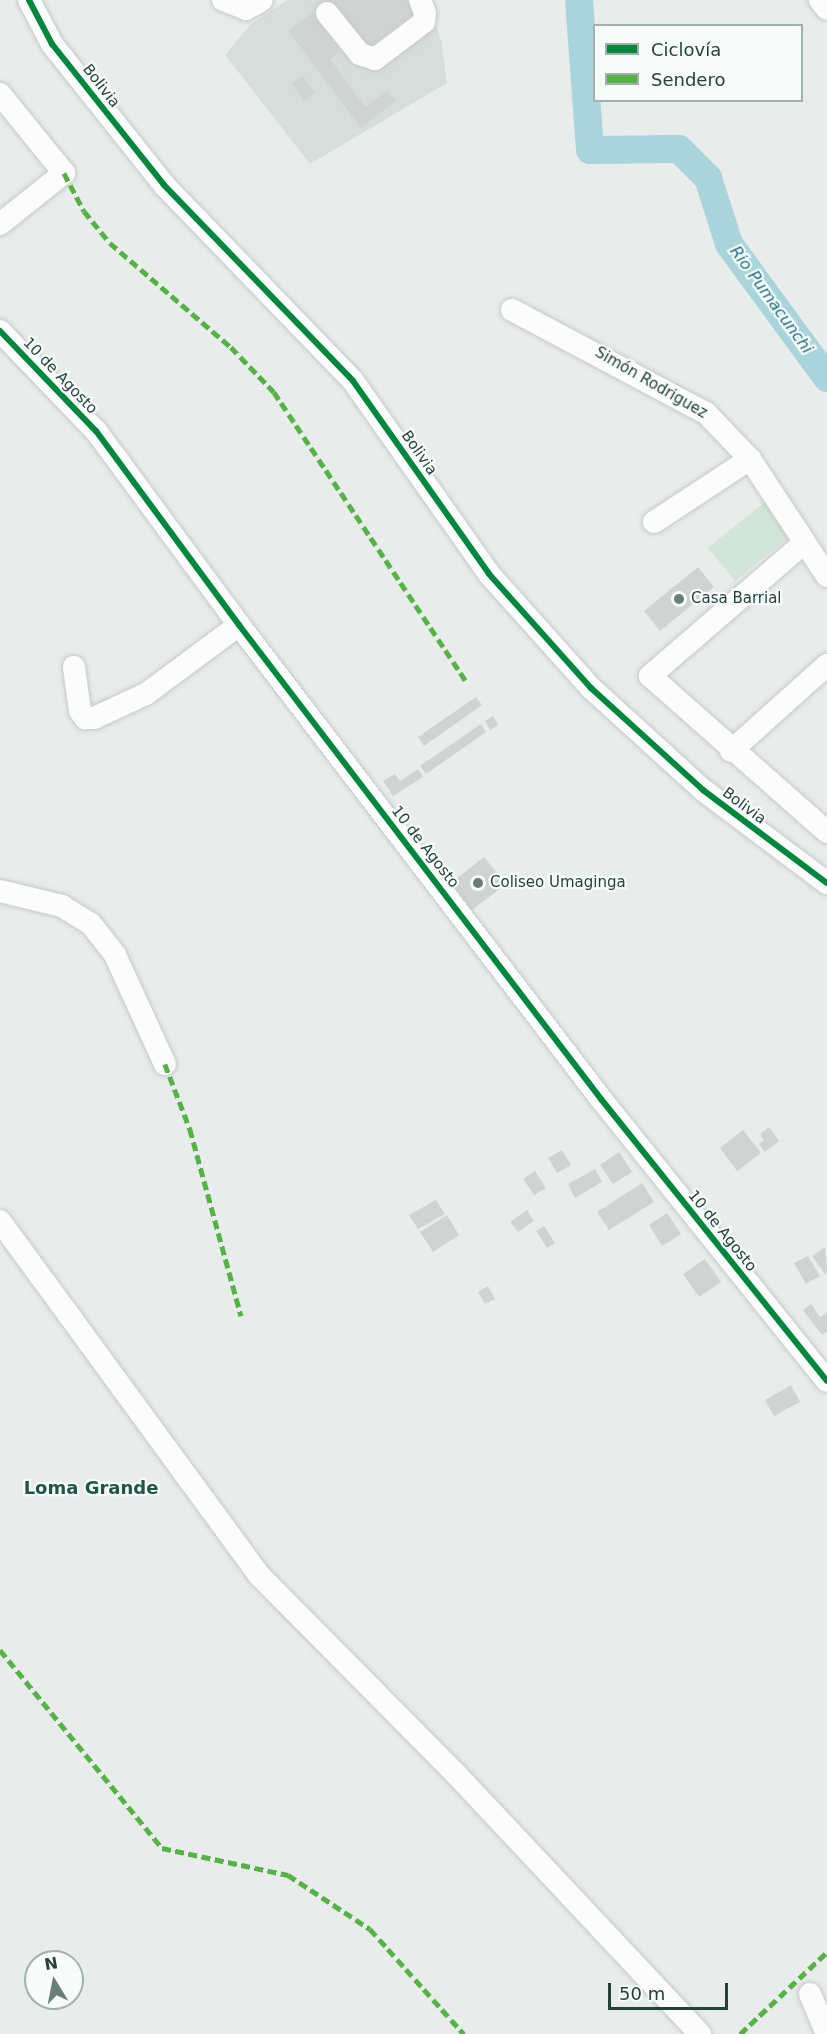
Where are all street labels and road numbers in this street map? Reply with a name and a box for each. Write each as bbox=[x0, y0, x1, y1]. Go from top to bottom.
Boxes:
street label: Bolivia bbox=[79, 61, 123, 111]
street label: 10 de Agosto bbox=[19, 334, 101, 418]
street label: Simón Rodriguez bbox=[592, 344, 710, 422]
street label: Bolivia bbox=[397, 427, 441, 479]
street label: Bolivia bbox=[719, 784, 769, 828]
street label: 10 de Agosto bbox=[387, 802, 463, 892]
street label: 10 de Agosto bbox=[684, 1187, 760, 1275]

